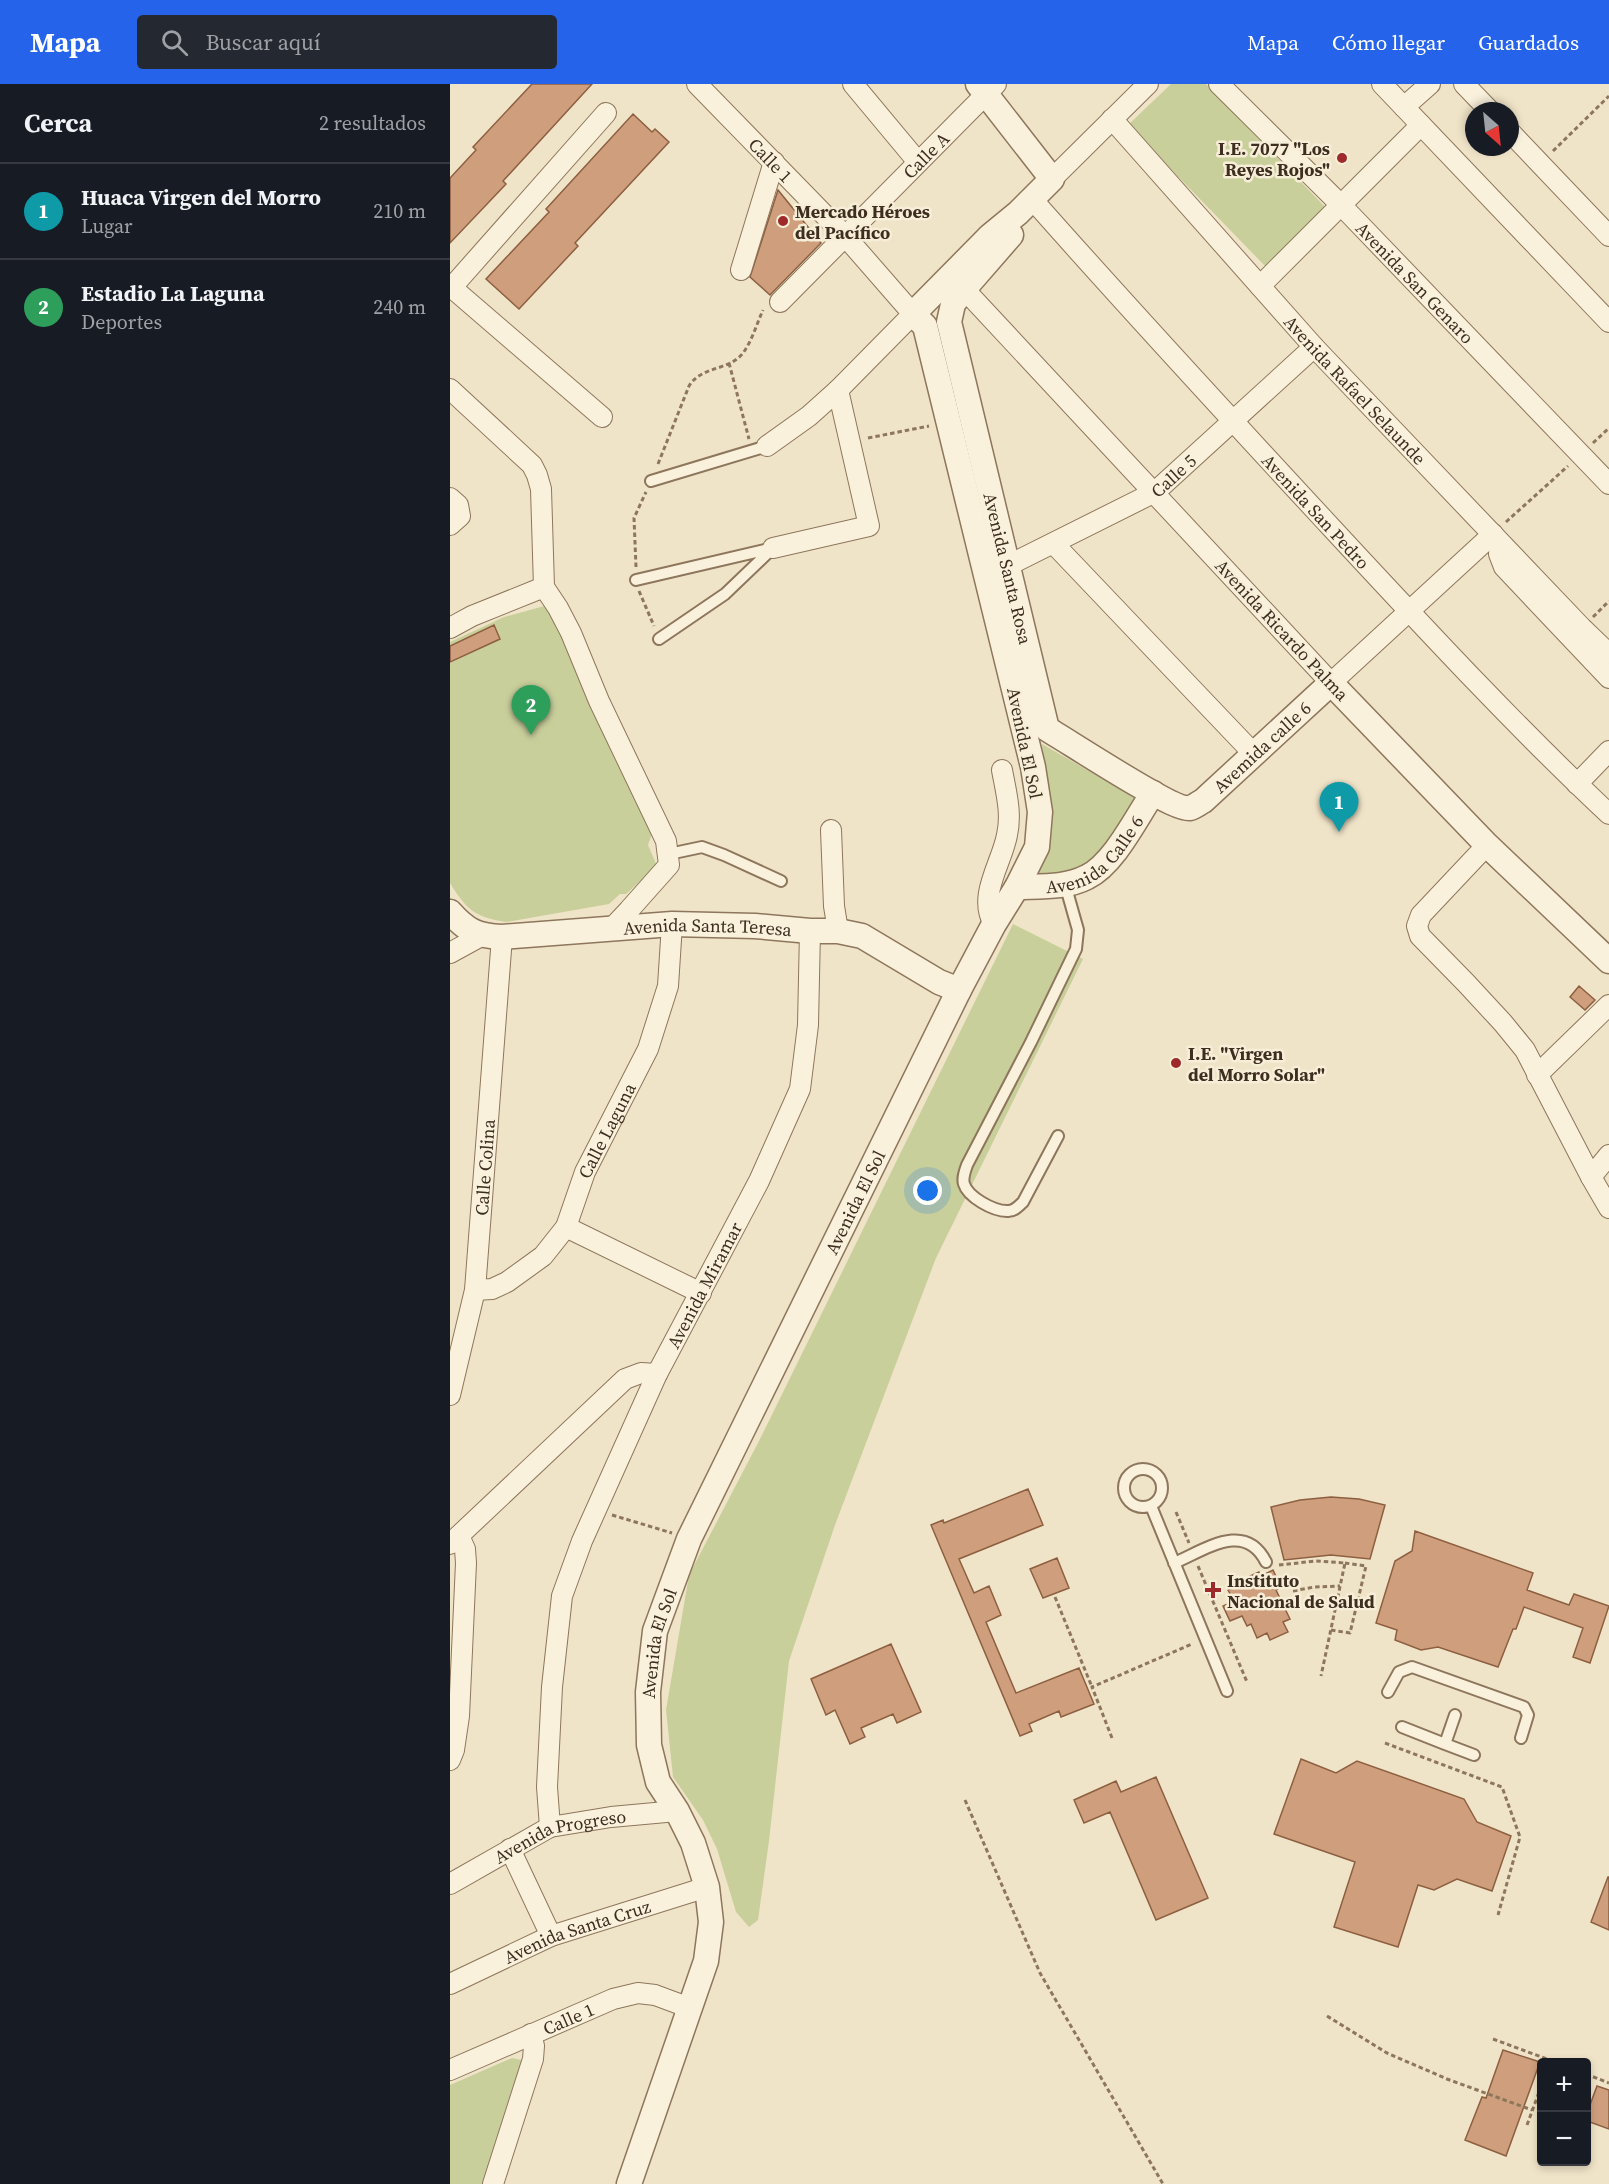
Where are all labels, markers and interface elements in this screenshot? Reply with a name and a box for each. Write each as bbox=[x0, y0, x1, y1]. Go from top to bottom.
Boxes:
search box bbox=[137, 15, 557, 69]
text: Mapa bbox=[30, 23, 101, 61]
icon: search bbox=[158, 26, 191, 59]
text: Buscar aquí bbox=[206, 27, 321, 57]
text: Mapa bbox=[1247, 28, 1299, 57]
text: Cómo llegar bbox=[1332, 28, 1445, 57]
text: Guardados bbox=[1478, 28, 1579, 57]
north arrow bbox=[1465, 102, 1519, 156]
text: Cerca bbox=[24, 105, 92, 141]
text: 2 resultados bbox=[319, 109, 426, 137]
street label: Calle A bbox=[897, 126, 955, 184]
street label: Calle 1 bbox=[743, 132, 799, 188]
place label: I.E. 7077 "Los Reyes Rojos" bbox=[1218, 136, 1330, 182]
marker: I.E. 7077 "Los Reyes Rojos" bbox=[1335, 151, 1349, 165]
text: Huaca Virgen del Morro bbox=[81, 182, 321, 212]
text: 1 bbox=[38, 197, 49, 225]
text: 210 m bbox=[373, 197, 426, 225]
place label: Mercado Héroes del Pacífico bbox=[795, 199, 930, 245]
text: Lugar bbox=[81, 212, 132, 240]
marker: Mercado Héroes del Pacífico bbox=[776, 214, 790, 228]
street label: Avenida San Genaro bbox=[1351, 216, 1480, 349]
text: Estadio La Laguna bbox=[81, 278, 265, 308]
text: 2 bbox=[38, 293, 49, 321]
text: 240 m bbox=[373, 293, 426, 321]
text: Deportes bbox=[81, 308, 162, 336]
street label: Avenida Rafael Selaunde bbox=[1279, 309, 1432, 470]
street label: Calle 5 bbox=[1145, 448, 1201, 503]
street label: Avenida San Pedro bbox=[1256, 448, 1376, 574]
street label: Avenida Santa Rosa bbox=[978, 490, 1039, 648]
street label: Avenida Ricardo Palma bbox=[1210, 554, 1355, 707]
street label: Avenida El Sol bbox=[1001, 685, 1049, 801]
pin: 2 bbox=[512, 686, 550, 735]
street label: Avemida calle 6 bbox=[1207, 695, 1316, 798]
pin: 1 bbox=[1320, 782, 1358, 832]
street label: Avenida Calle 6 bbox=[1045, 810, 1149, 899]
street label: Avenida Santa Teresa bbox=[622, 911, 794, 942]
place label: I.E. "Virgen del Morro Solar" bbox=[1188, 1041, 1325, 1087]
marker: I.E. "Virgen del Morro Solar" bbox=[1169, 1056, 1183, 1070]
street label: Calle Laguna bbox=[571, 1077, 642, 1182]
street label: Calle Colina bbox=[468, 1117, 501, 1216]
street label: Avenida El Sol bbox=[818, 1146, 891, 1259]
your location bbox=[913, 1176, 942, 1205]
street label: Avenida Miramar bbox=[660, 1217, 748, 1353]
place label: Instituto Nacional de Salud bbox=[1227, 1568, 1375, 1614]
marker: Instituto Nacional de Salud bbox=[1204, 1581, 1222, 1599]
street label: Avenida El Sol bbox=[635, 1584, 682, 1699]
street label: Avenida Progreso bbox=[489, 1803, 627, 1869]
street label: Avenida Santa Cruz bbox=[499, 1893, 653, 1969]
street label: Calle 1 bbox=[539, 1996, 598, 2041]
map controls bbox=[1537, 2058, 1591, 2166]
button: + bbox=[1537, 2058, 1591, 2112]
button: − bbox=[1537, 2112, 1591, 2166]

